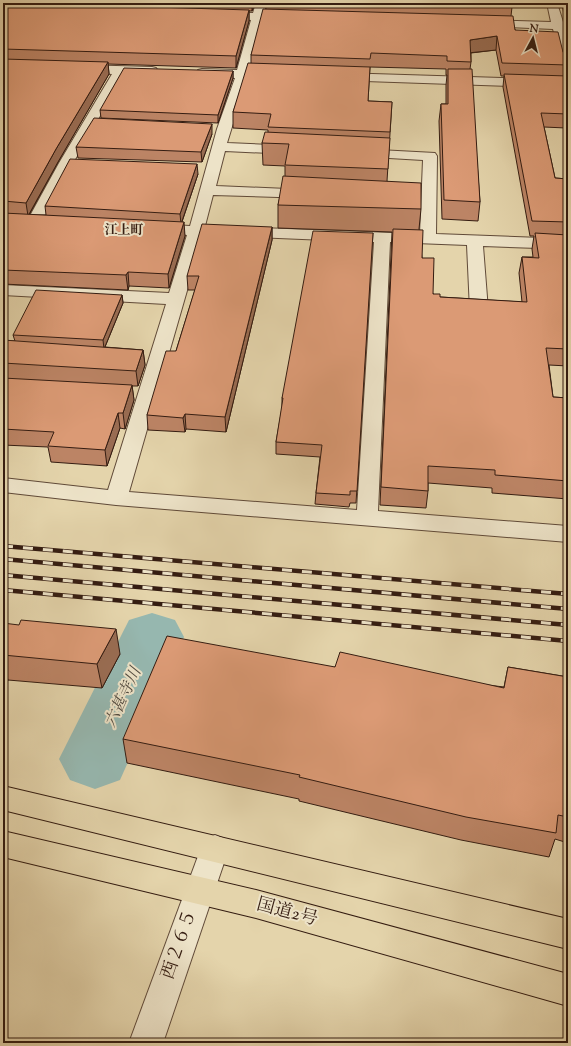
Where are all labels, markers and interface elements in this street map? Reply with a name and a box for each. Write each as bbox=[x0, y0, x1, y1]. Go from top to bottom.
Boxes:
north arrow bbox=[513, 18, 553, 58]
text: N bbox=[528, 20, 540, 38]
district label: 江上町 bbox=[104, 222, 144, 240]
water label: 六甚寺川 bbox=[100, 662, 149, 732]
street label: 国道2号 bbox=[253, 892, 321, 934]
street label: 西２６５ bbox=[156, 907, 204, 983]

